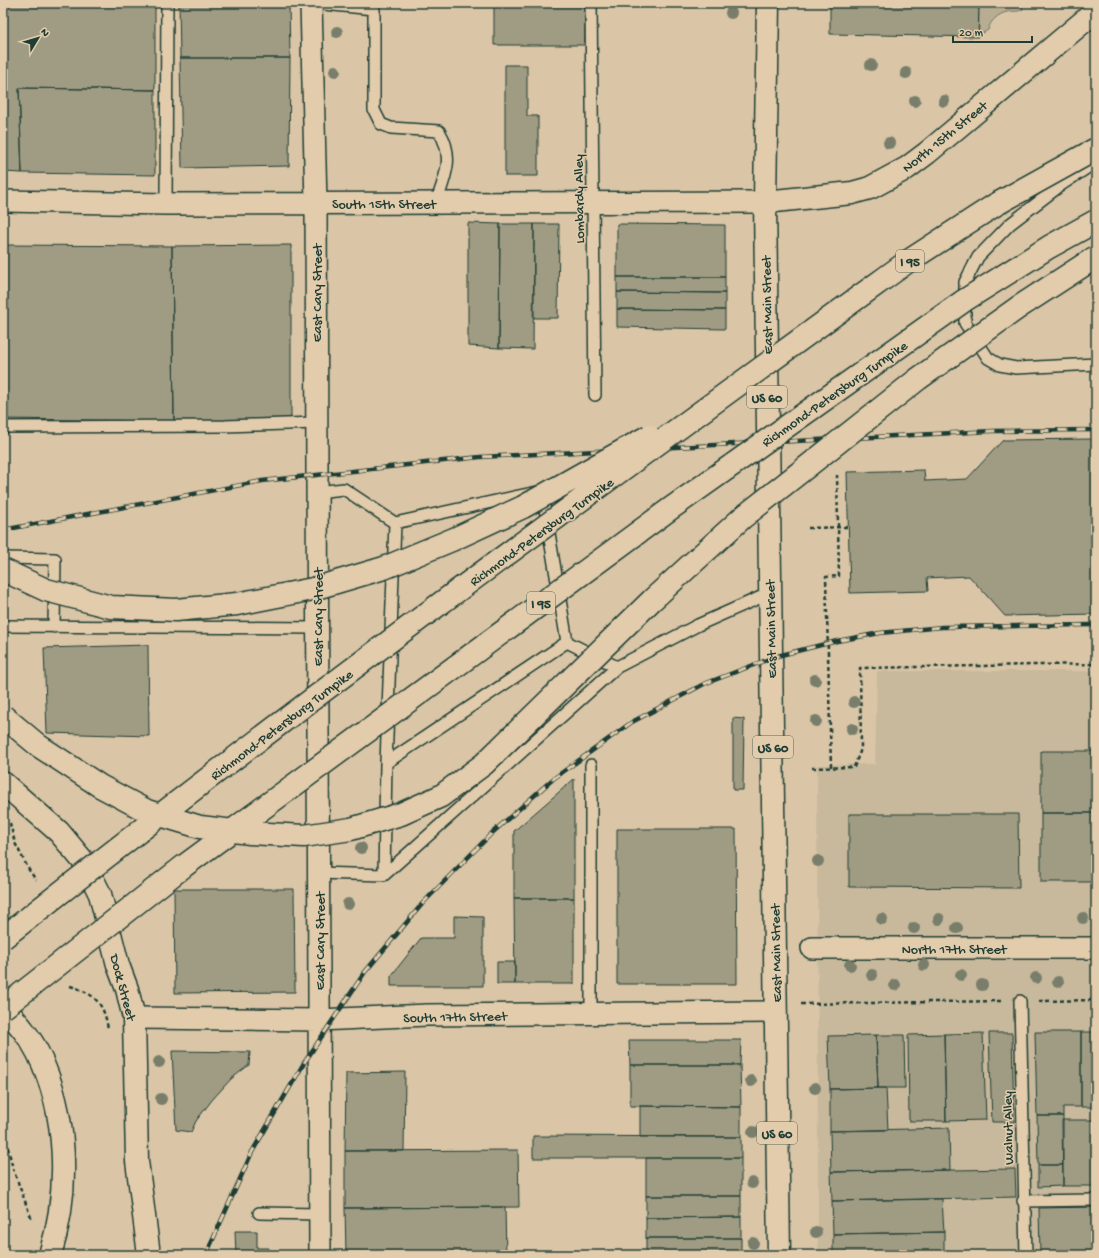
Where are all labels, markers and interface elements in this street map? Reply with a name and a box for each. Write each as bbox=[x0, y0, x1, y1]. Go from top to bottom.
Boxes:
north arrow bbox=[18, 18, 58, 58]
scale bar bbox=[953, 18, 1032, 44]
text: N bbox=[37, 27, 51, 40]
text: 20 m bbox=[959, 27, 984, 41]
street label: North 15th Street bbox=[899, 98, 993, 178]
street label: Lombardy Alley bbox=[571, 154, 590, 244]
street label: South 15th Street bbox=[332, 197, 437, 214]
street label: East Cary Street bbox=[310, 242, 327, 342]
road number: I 95 bbox=[896, 250, 924, 272]
street label: East Main Street bbox=[759, 254, 778, 354]
street label: Richmond-Petersburg Turnpike bbox=[759, 338, 912, 452]
road number: US 60 bbox=[747, 386, 787, 408]
street label: Richmond-Petersburg Turnpike bbox=[467, 474, 619, 591]
street label: East Cary Street bbox=[311, 566, 328, 666]
street label: East Main Street bbox=[763, 578, 782, 678]
road number: I 95 bbox=[527, 592, 555, 614]
street label: Richmond-Petersburg Turnpike bbox=[208, 666, 358, 785]
road number: US 60 bbox=[753, 736, 793, 758]
street label: East Cary Street bbox=[313, 890, 330, 990]
street label: East Main Street bbox=[768, 902, 787, 1002]
street label: North 17th Street bbox=[902, 942, 1008, 959]
street label: Dock Street bbox=[104, 952, 139, 1024]
street label: South 17th Street bbox=[403, 1009, 508, 1028]
street label: Walnut Alley bbox=[1000, 1091, 1019, 1165]
road number: US 60 bbox=[757, 1122, 797, 1144]

